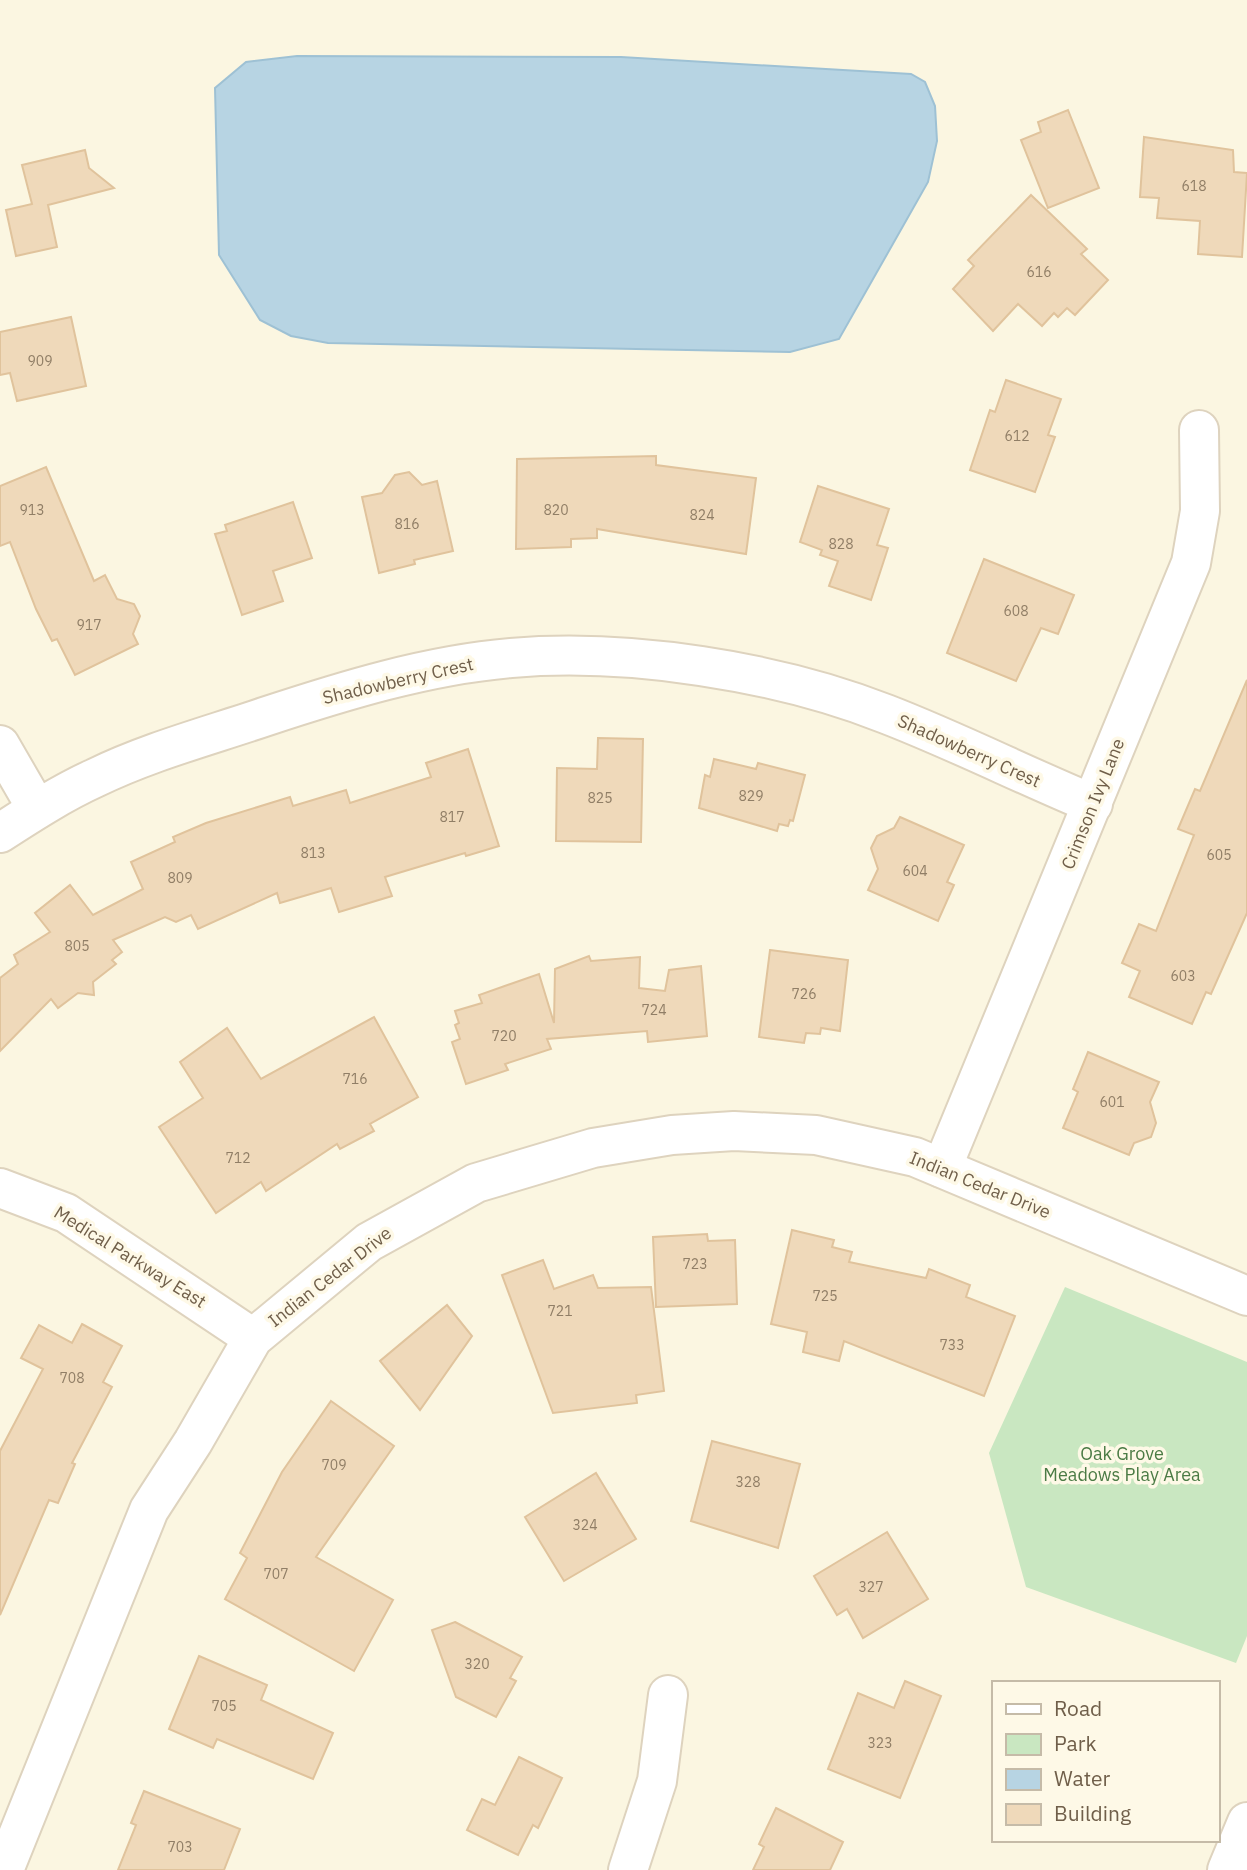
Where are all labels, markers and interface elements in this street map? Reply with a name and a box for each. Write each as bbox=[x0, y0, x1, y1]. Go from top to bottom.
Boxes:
house number: 618 bbox=[1181, 177, 1207, 195]
house number: 616 bbox=[1026, 263, 1052, 281]
house number: 909 bbox=[27, 352, 53, 370]
house number: 612 bbox=[1004, 427, 1030, 445]
house number: 913 bbox=[19, 501, 45, 519]
house number: 820 bbox=[543, 501, 569, 519]
house number: 824 bbox=[689, 506, 715, 524]
house number: 816 bbox=[394, 515, 420, 533]
house number: 828 bbox=[828, 535, 854, 553]
house number: 608 bbox=[1003, 602, 1029, 620]
house number: 917 bbox=[76, 616, 102, 634]
street label: Shadowberry Crest bbox=[320, 652, 476, 709]
street label: Shadowberry Crest bbox=[894, 709, 1044, 792]
street label: Crimson Ivy Lane bbox=[1056, 735, 1129, 873]
house number: 829 bbox=[738, 787, 764, 805]
house number: 825 bbox=[587, 789, 613, 807]
house number: 817 bbox=[439, 808, 465, 826]
house number: 813 bbox=[300, 844, 326, 862]
house number: 605 bbox=[1206, 846, 1232, 864]
house number: 604 bbox=[902, 862, 928, 880]
house number: 809 bbox=[167, 869, 193, 887]
house number: 805 bbox=[64, 937, 90, 955]
house number: 603 bbox=[1170, 967, 1196, 985]
house number: 726 bbox=[791, 985, 817, 1003]
house number: 724 bbox=[641, 1001, 667, 1019]
house number: 720 bbox=[491, 1027, 517, 1045]
house number: 716 bbox=[342, 1070, 368, 1088]
house number: 601 bbox=[1099, 1093, 1125, 1111]
street label: Indian Cedar Drive bbox=[906, 1146, 1054, 1223]
house number: 712 bbox=[225, 1149, 251, 1167]
street label: Medical Parkway East bbox=[50, 1200, 211, 1313]
street label: Indian Cedar Drive bbox=[263, 1221, 396, 1332]
house number: 723 bbox=[682, 1255, 708, 1273]
house number: 725 bbox=[812, 1287, 838, 1305]
house number: 721 bbox=[547, 1302, 573, 1320]
house number: 733 bbox=[939, 1336, 965, 1354]
house number: 708 bbox=[59, 1369, 85, 1387]
park label: Oak Grove Meadows Play Area bbox=[1043, 1442, 1201, 1486]
house number: 709 bbox=[321, 1456, 347, 1474]
house number: 328 bbox=[735, 1473, 761, 1491]
house number: 324 bbox=[572, 1516, 598, 1534]
house number: 707 bbox=[263, 1565, 289, 1583]
house number: 327 bbox=[858, 1578, 884, 1596]
house number: 320 bbox=[464, 1655, 490, 1673]
legend bbox=[992, 1681, 1219, 1842]
text: Road bbox=[1054, 1694, 1102, 1722]
house number: 705 bbox=[211, 1697, 237, 1715]
text: Park bbox=[1054, 1729, 1097, 1757]
house number: 323 bbox=[867, 1734, 893, 1752]
text: Water bbox=[1054, 1764, 1111, 1792]
text: Building bbox=[1054, 1799, 1131, 1827]
house number: 703 bbox=[167, 1838, 193, 1856]

